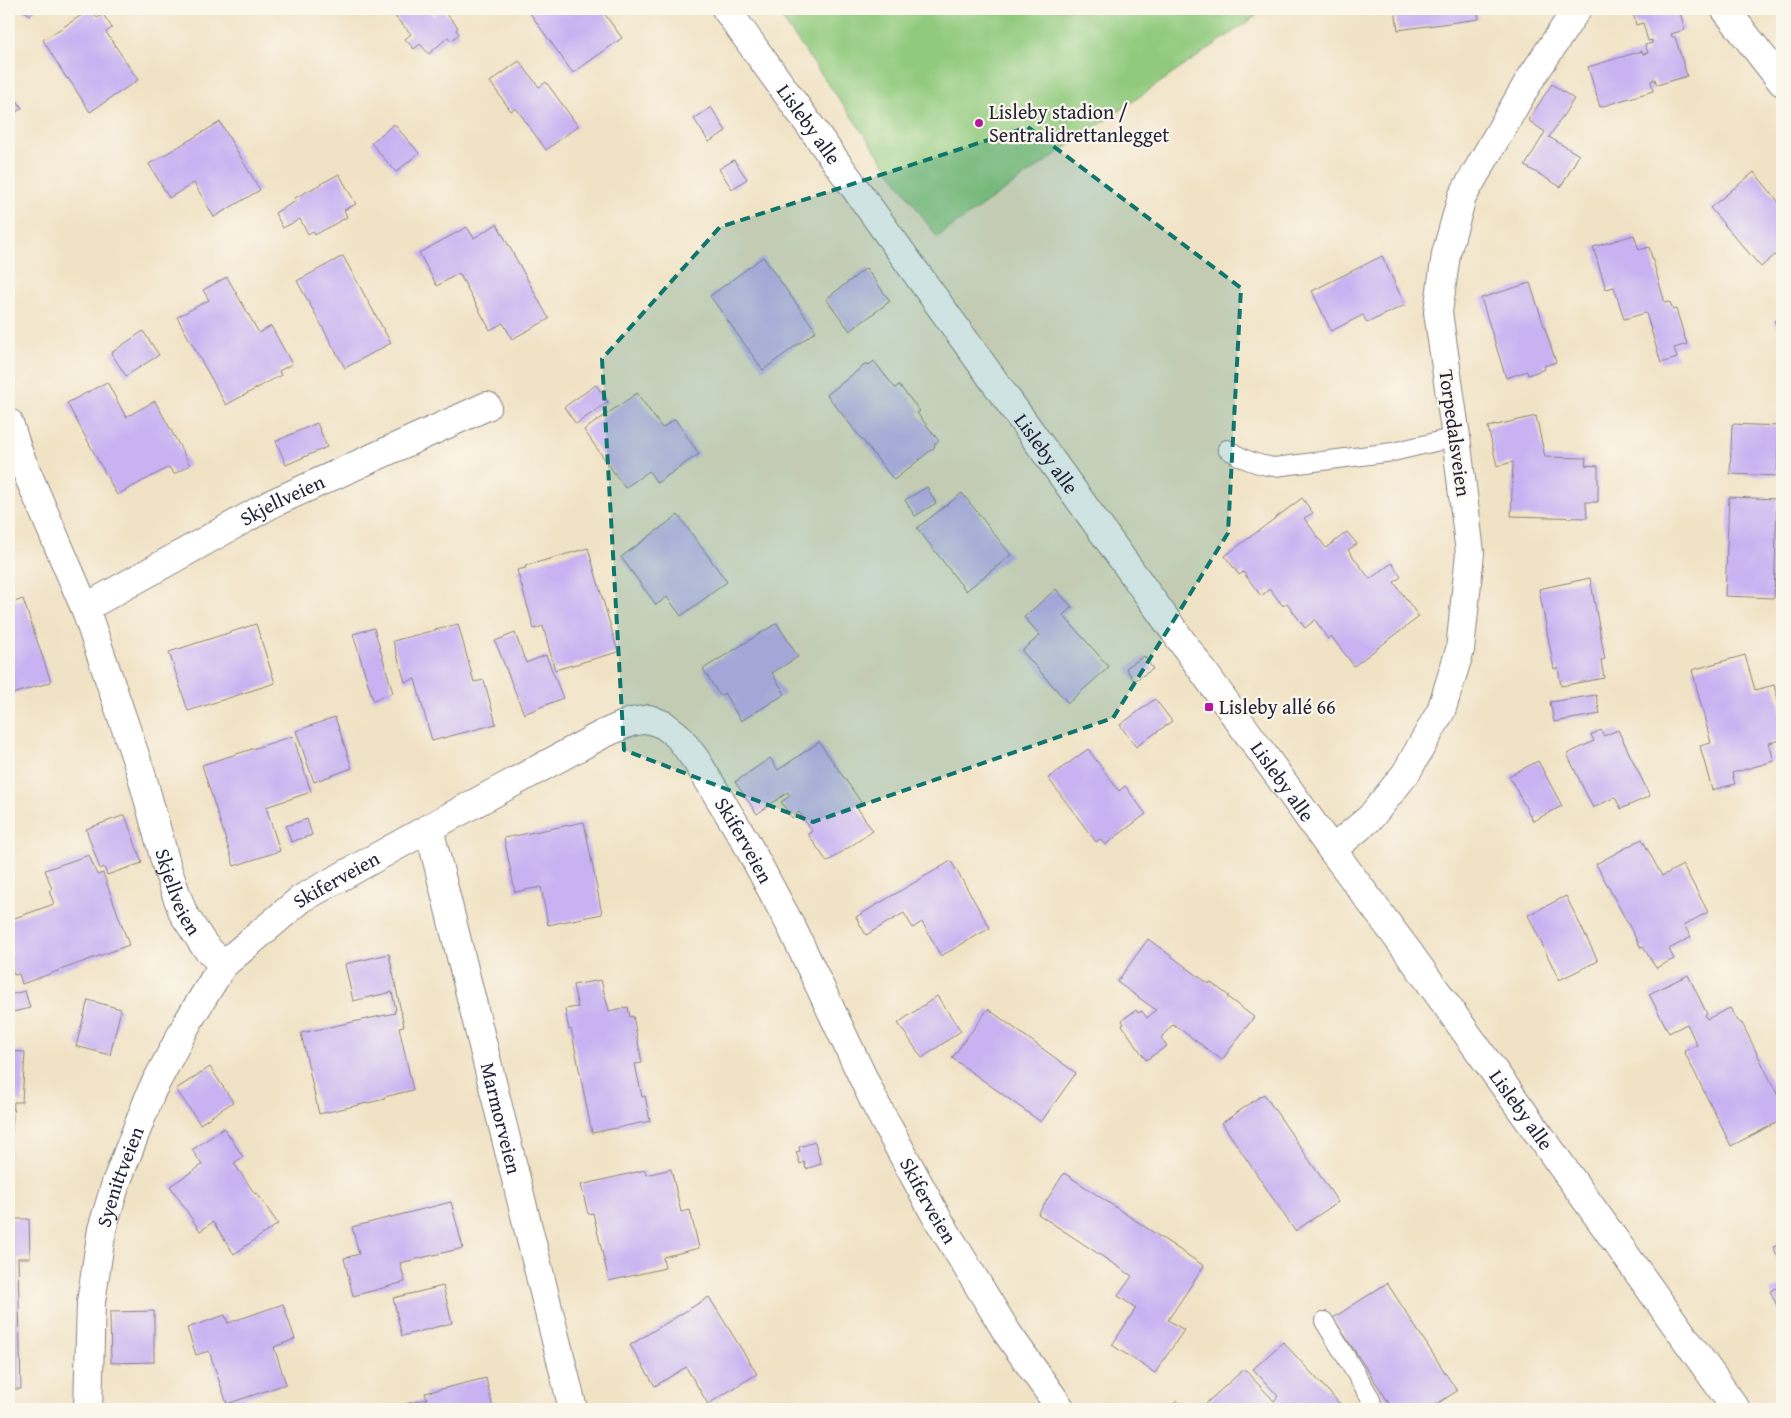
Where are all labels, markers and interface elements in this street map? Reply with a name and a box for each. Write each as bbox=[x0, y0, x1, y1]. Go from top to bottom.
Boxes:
street label: Lisleby alle bbox=[770, 78, 848, 170]
place label: Lisleby stadion / Sentralidrettanlegget bbox=[989, 97, 1169, 149]
marker: Lisleby stadion / Sentralidrettanlegget bbox=[973, 117, 985, 129]
street label: Torpedalsveien bbox=[1432, 368, 1479, 498]
street label: Lisleby alle bbox=[1008, 407, 1086, 500]
street label: Skjellveien bbox=[234, 467, 329, 533]
place label: Lisleby allé 66 bbox=[1219, 692, 1336, 721]
marker: Lisleby allé 66 bbox=[1203, 701, 1215, 713]
street label: Lisleby alle bbox=[1244, 735, 1322, 827]
street label: Skiferveien bbox=[708, 792, 780, 888]
street label: Skiferveien bbox=[286, 843, 384, 914]
street label: Skjellveien bbox=[149, 845, 209, 941]
street label: Marmorveien bbox=[474, 1059, 529, 1177]
street label: Lisleby alle bbox=[1483, 1063, 1561, 1156]
street label: Syenittveien bbox=[88, 1122, 151, 1230]
street label: Skiferveien bbox=[893, 1152, 965, 1249]

